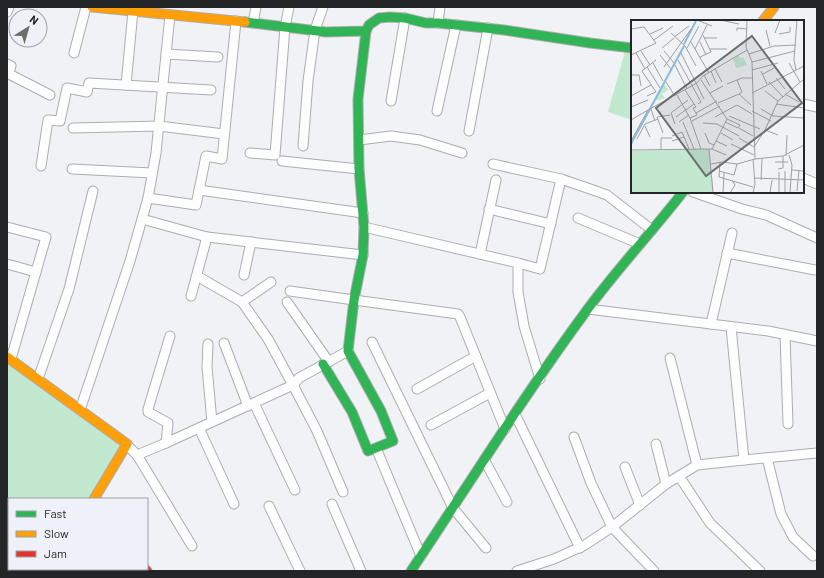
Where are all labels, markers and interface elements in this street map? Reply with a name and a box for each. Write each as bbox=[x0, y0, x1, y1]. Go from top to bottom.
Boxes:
north arrow bbox=[8, 8, 48, 48]
text: N bbox=[27, 12, 41, 27]
inset map bbox=[631, 20, 804, 193]
legend bbox=[8, 498, 148, 570]
text: Fast bbox=[44, 506, 67, 520]
text: Slow bbox=[44, 526, 69, 540]
text: Jam bbox=[44, 546, 67, 560]

